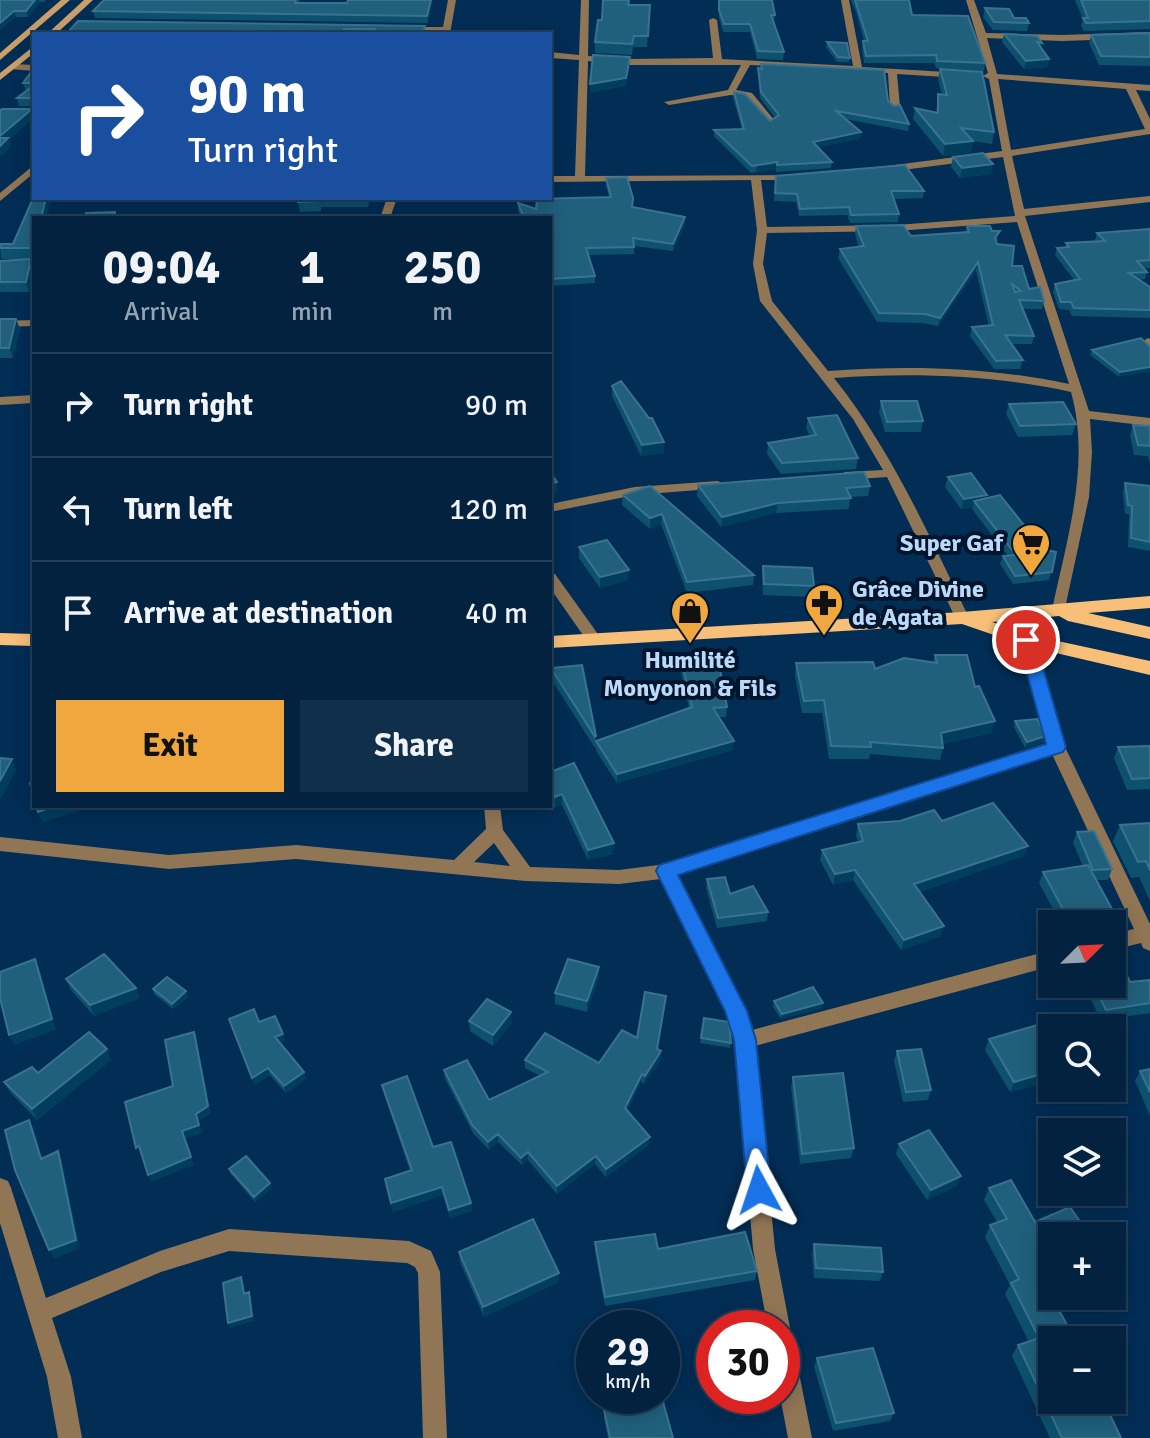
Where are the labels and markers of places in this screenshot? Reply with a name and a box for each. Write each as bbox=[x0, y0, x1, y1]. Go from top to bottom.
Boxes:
supermarket icon: Super Gaf bbox=[1010, 522, 1052, 577]
place label: Super Gaf bbox=[900, 528, 1004, 558]
place label: Grâce Divine de Agata bbox=[852, 574, 984, 632]
pharmacy icon: Grâce Divine de Agata bbox=[803, 582, 845, 637]
shop icon: Humilité Monyonon & Fils bbox=[669, 590, 711, 645]
pin bbox=[992, 606, 1060, 674]
place label: Humilité Monyonon & Fils bbox=[604, 645, 777, 703]

